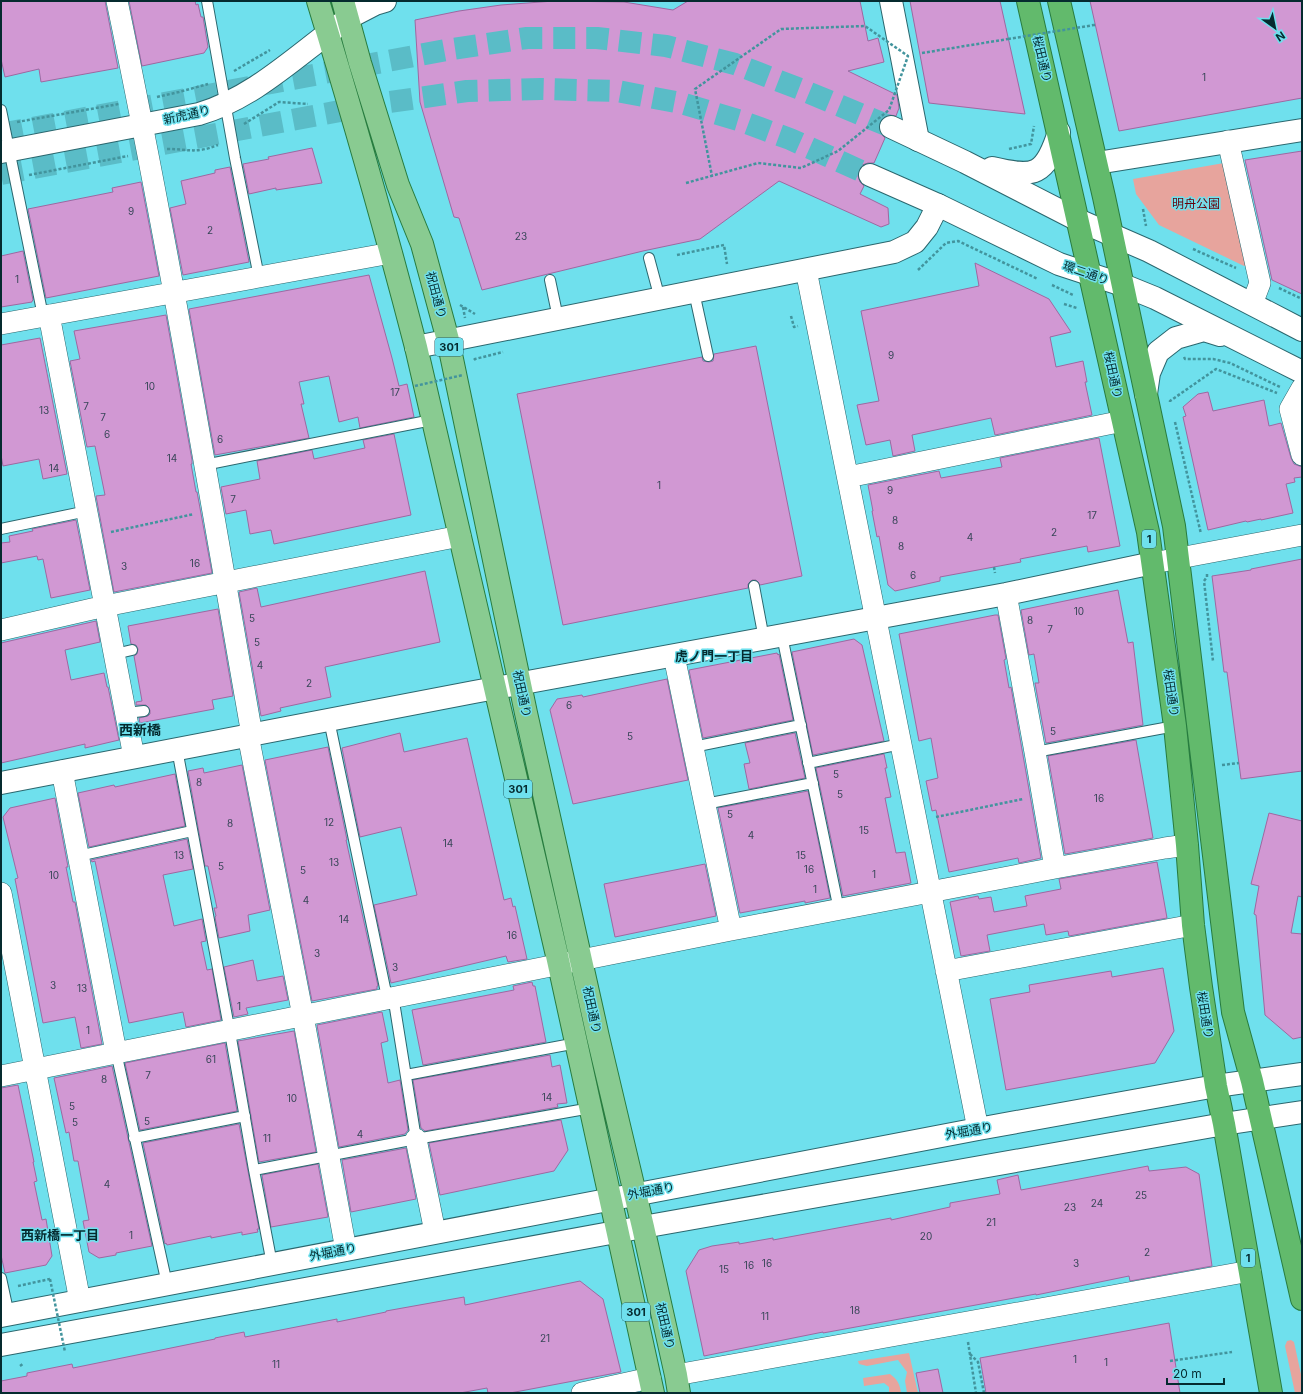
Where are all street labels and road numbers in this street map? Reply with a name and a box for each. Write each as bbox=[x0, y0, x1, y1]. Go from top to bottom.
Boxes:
street label: 桜田通り bbox=[1030, 34, 1055, 84]
street label: 新虎通り bbox=[162, 102, 212, 127]
street label: 環二通り bbox=[1061, 258, 1111, 287]
street label: 祝田通り bbox=[423, 270, 450, 320]
road number: 301 bbox=[435, 338, 463, 356]
street label: 桜田通り bbox=[1101, 350, 1126, 400]
road number: 1 bbox=[1142, 530, 1156, 548]
street label: 桜田通り bbox=[1161, 668, 1182, 718]
street label: 祝田通り bbox=[510, 669, 535, 719]
road number: 301 bbox=[504, 780, 532, 798]
street label: 祝田通り bbox=[580, 985, 605, 1035]
street label: 桜田通り bbox=[1194, 990, 1217, 1040]
street label: 外堀通り bbox=[944, 1119, 994, 1142]
street label: 外堀通り bbox=[626, 1179, 676, 1202]
street label: 外堀通り bbox=[308, 1240, 358, 1263]
road number: 1 bbox=[1241, 1249, 1255, 1267]
street label: 祝田通り bbox=[653, 1301, 678, 1351]
road number: 301 bbox=[622, 1303, 650, 1321]

